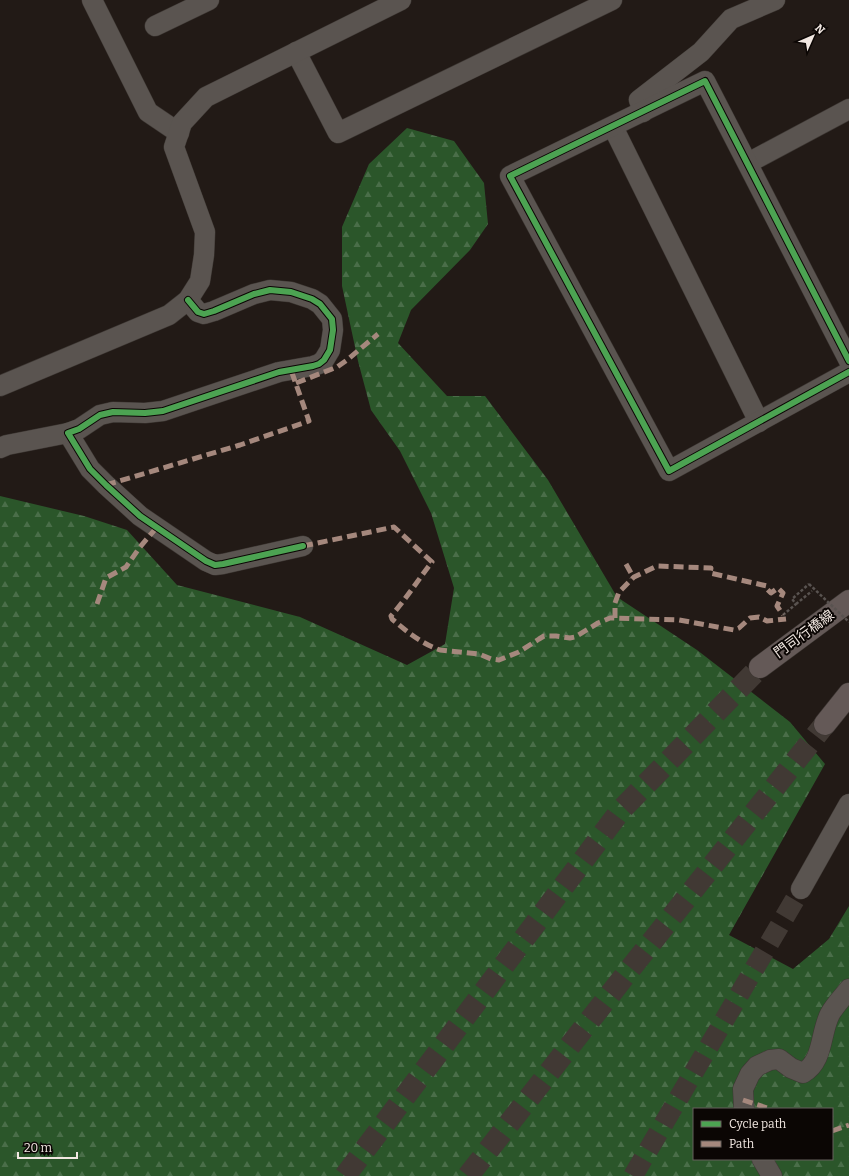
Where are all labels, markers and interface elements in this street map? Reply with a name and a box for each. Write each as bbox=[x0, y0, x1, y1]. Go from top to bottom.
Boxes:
north arrow bbox=[793, 16, 833, 56]
text: N bbox=[812, 22, 828, 37]
street label: 門司行橋線 bbox=[771, 607, 837, 661]
legend bbox=[693, 1108, 833, 1160]
text: Cycle path bbox=[729, 1117, 787, 1131]
scale bar bbox=[18, 1134, 77, 1160]
text: Path bbox=[729, 1137, 755, 1151]
text: 20 m bbox=[24, 1141, 53, 1155]

